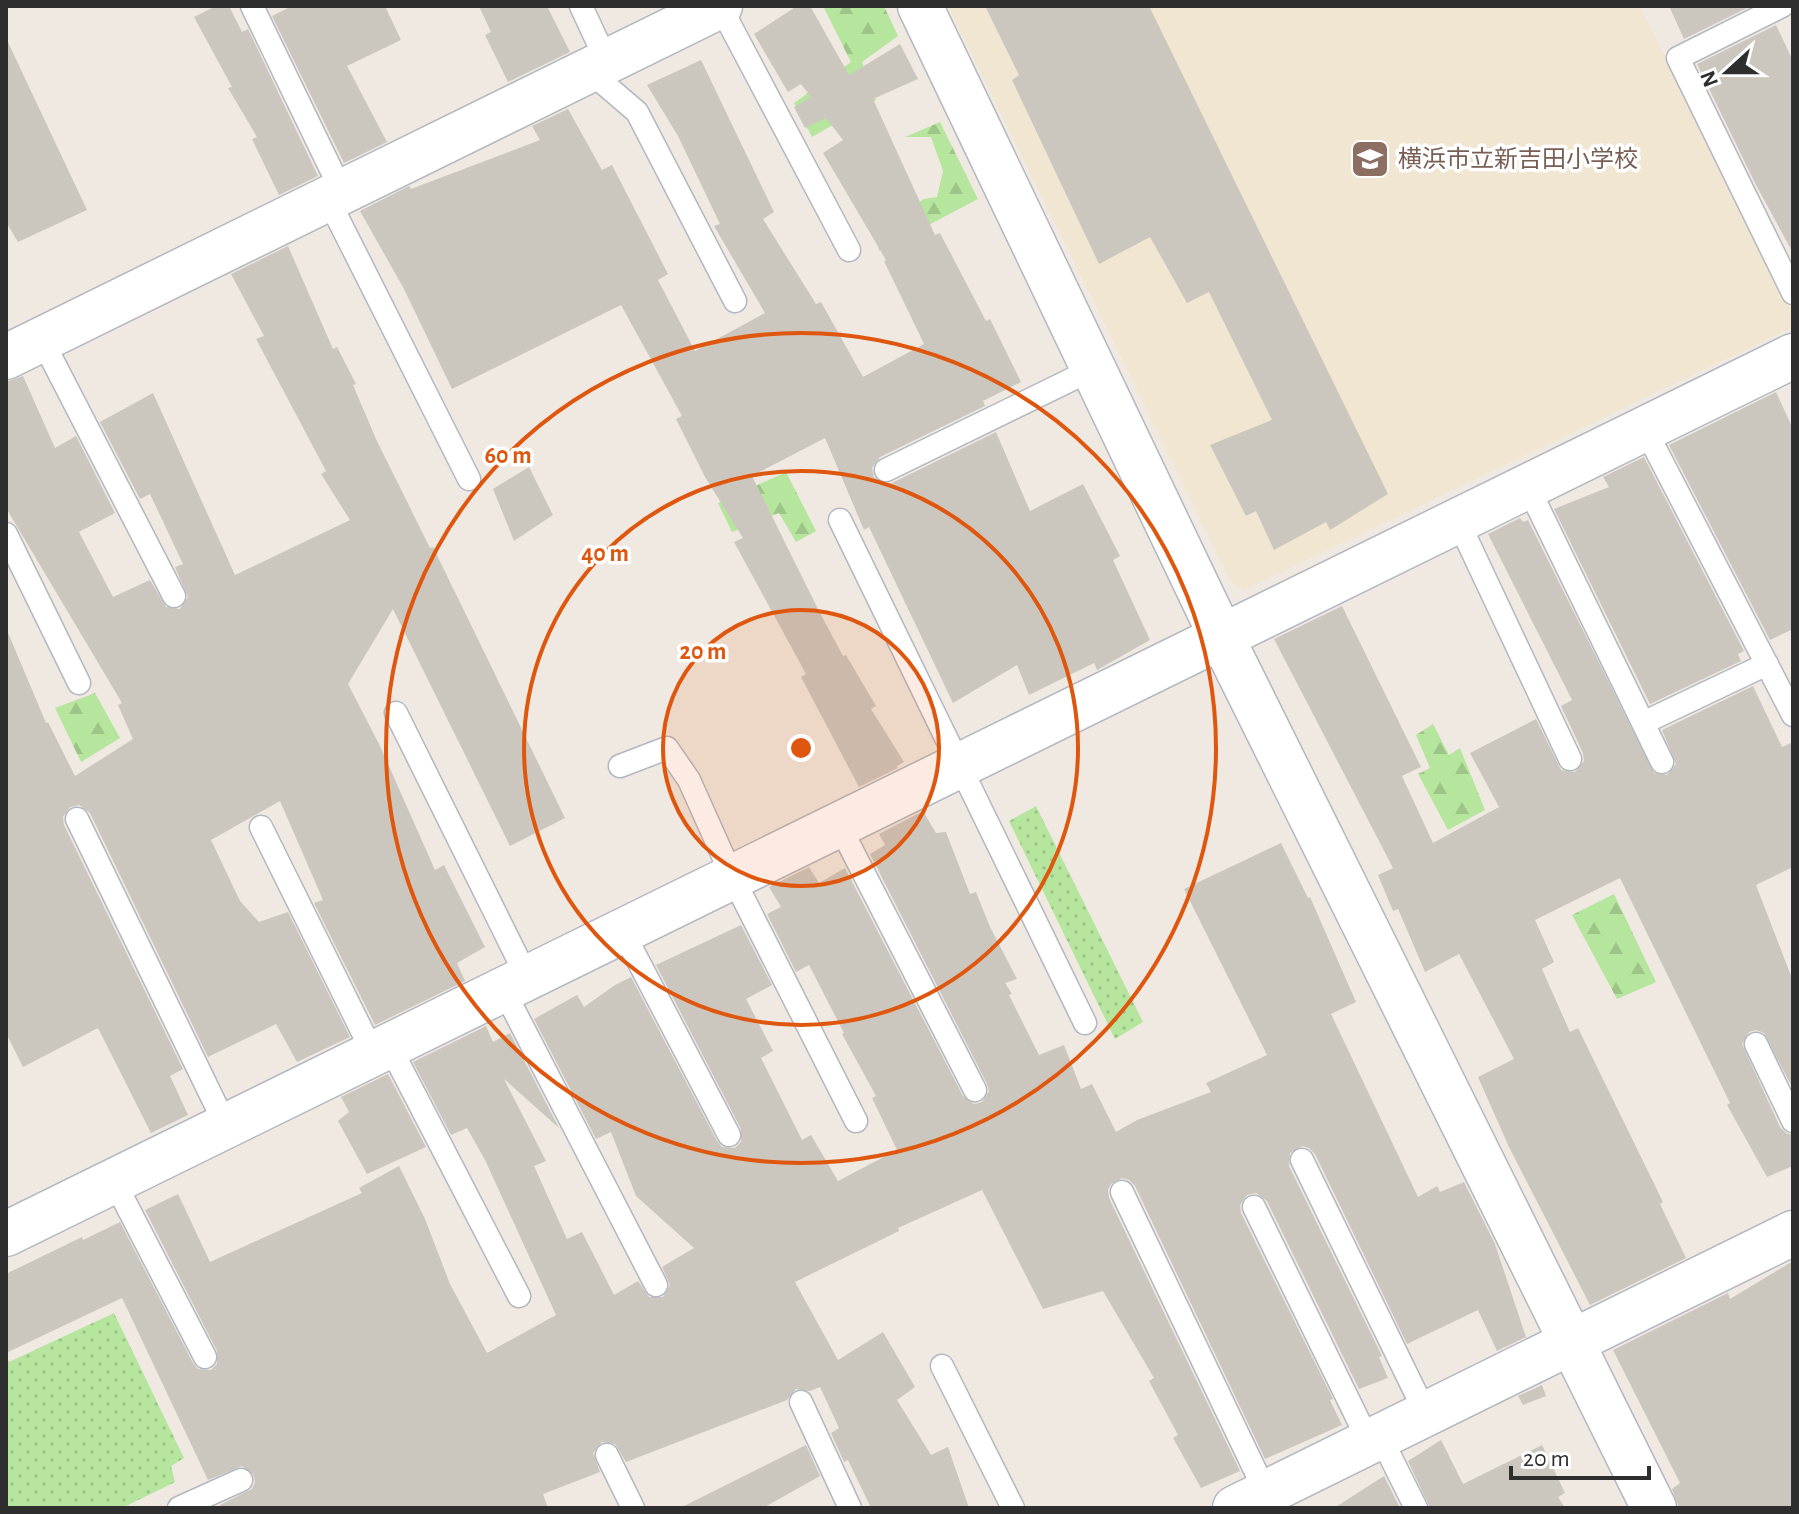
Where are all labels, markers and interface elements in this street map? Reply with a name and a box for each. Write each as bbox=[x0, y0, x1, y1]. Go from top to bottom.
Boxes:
north arrow bbox=[1687, 32, 1767, 112]
text: N bbox=[1696, 68, 1722, 90]
school or university icon: 横浜市立新吉田小学校 bbox=[1349, 138, 1391, 180]
place label: 横浜市立新吉田小学校 bbox=[1398, 146, 1638, 172]
text: 60 m bbox=[484, 444, 532, 468]
text: 40 m bbox=[581, 542, 629, 566]
text: 20 m bbox=[680, 640, 726, 664]
centre of rings bbox=[787, 734, 815, 762]
scale bar bbox=[1511, 1430, 1649, 1480]
text: 20 m bbox=[1523, 1447, 1570, 1471]

